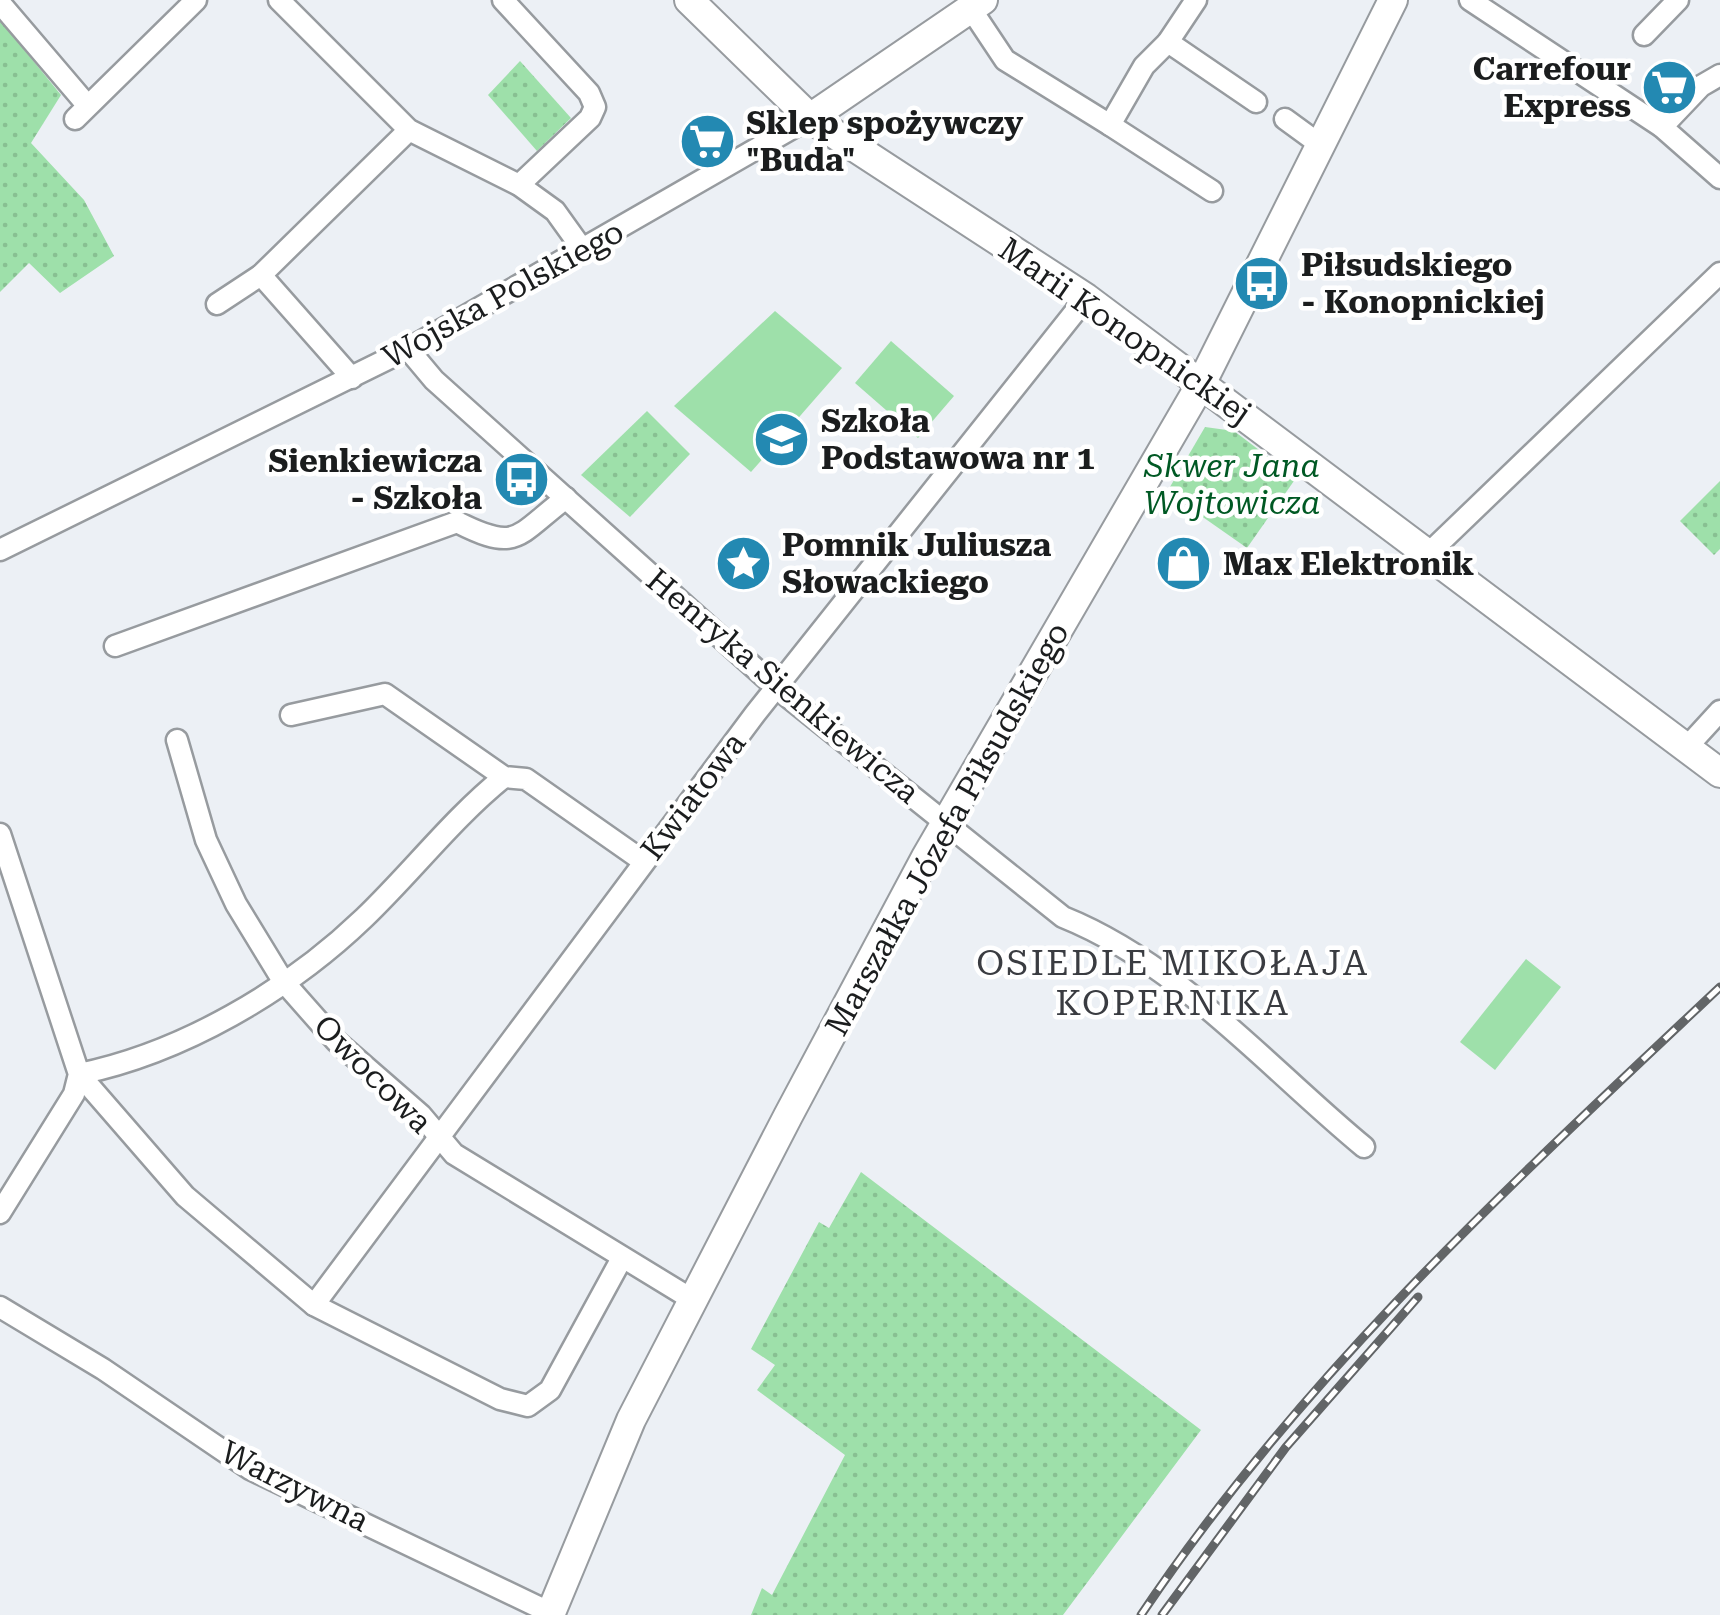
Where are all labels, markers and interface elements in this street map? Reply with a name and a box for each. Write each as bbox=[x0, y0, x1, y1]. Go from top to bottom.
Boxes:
place label: Carrefour Express bbox=[1473, 50, 1631, 125]
supermarket icon: Carrefour Express bbox=[1640, 57, 1700, 117]
place label: Sklep spożywczy "Buda" bbox=[746, 104, 1024, 179]
supermarket icon: Sklep spożywczy "Buda" bbox=[677, 111, 737, 171]
street label: Wojska Polskiego bbox=[376, 212, 630, 376]
street label: Marii Konopnickiej bbox=[992, 230, 1258, 432]
place label: Piłsudskiego - Konopnickiej bbox=[1301, 246, 1545, 321]
bus stop icon: Piłsudskiego - Konopnickiej bbox=[1232, 253, 1292, 313]
place label: Szkoła Podstawowa nr 1 bbox=[821, 402, 1095, 477]
school or university icon: Szkoła Podstawowa nr 1 bbox=[752, 409, 812, 469]
place label: Sienkiewicza - Szkoła bbox=[268, 442, 482, 517]
park label: Skwer Jana Wojtowicza bbox=[1143, 447, 1320, 522]
bus stop icon: Sienkiewicza - Szkoła bbox=[491, 449, 551, 509]
place label: Pomnik Juliusza Słowackiego bbox=[782, 526, 1051, 601]
place icon: Pomnik Juliusza Słowackiego bbox=[713, 533, 773, 593]
shop icon: Max Elektronik bbox=[1154, 534, 1214, 594]
place label: Max Elektronik bbox=[1223, 545, 1474, 583]
street label: Henryka Sienkiewicza bbox=[639, 561, 927, 811]
street label: Marszałka Józefa Piłsudskiego bbox=[817, 616, 1077, 1042]
street label: Kwiatowa bbox=[633, 725, 753, 867]
district label: OSIEDLE MIKOŁAJA KOPERNIKA bbox=[976, 943, 1370, 1024]
street label: Owocowa bbox=[306, 1007, 440, 1141]
street label: Warzywna bbox=[215, 1432, 375, 1540]

